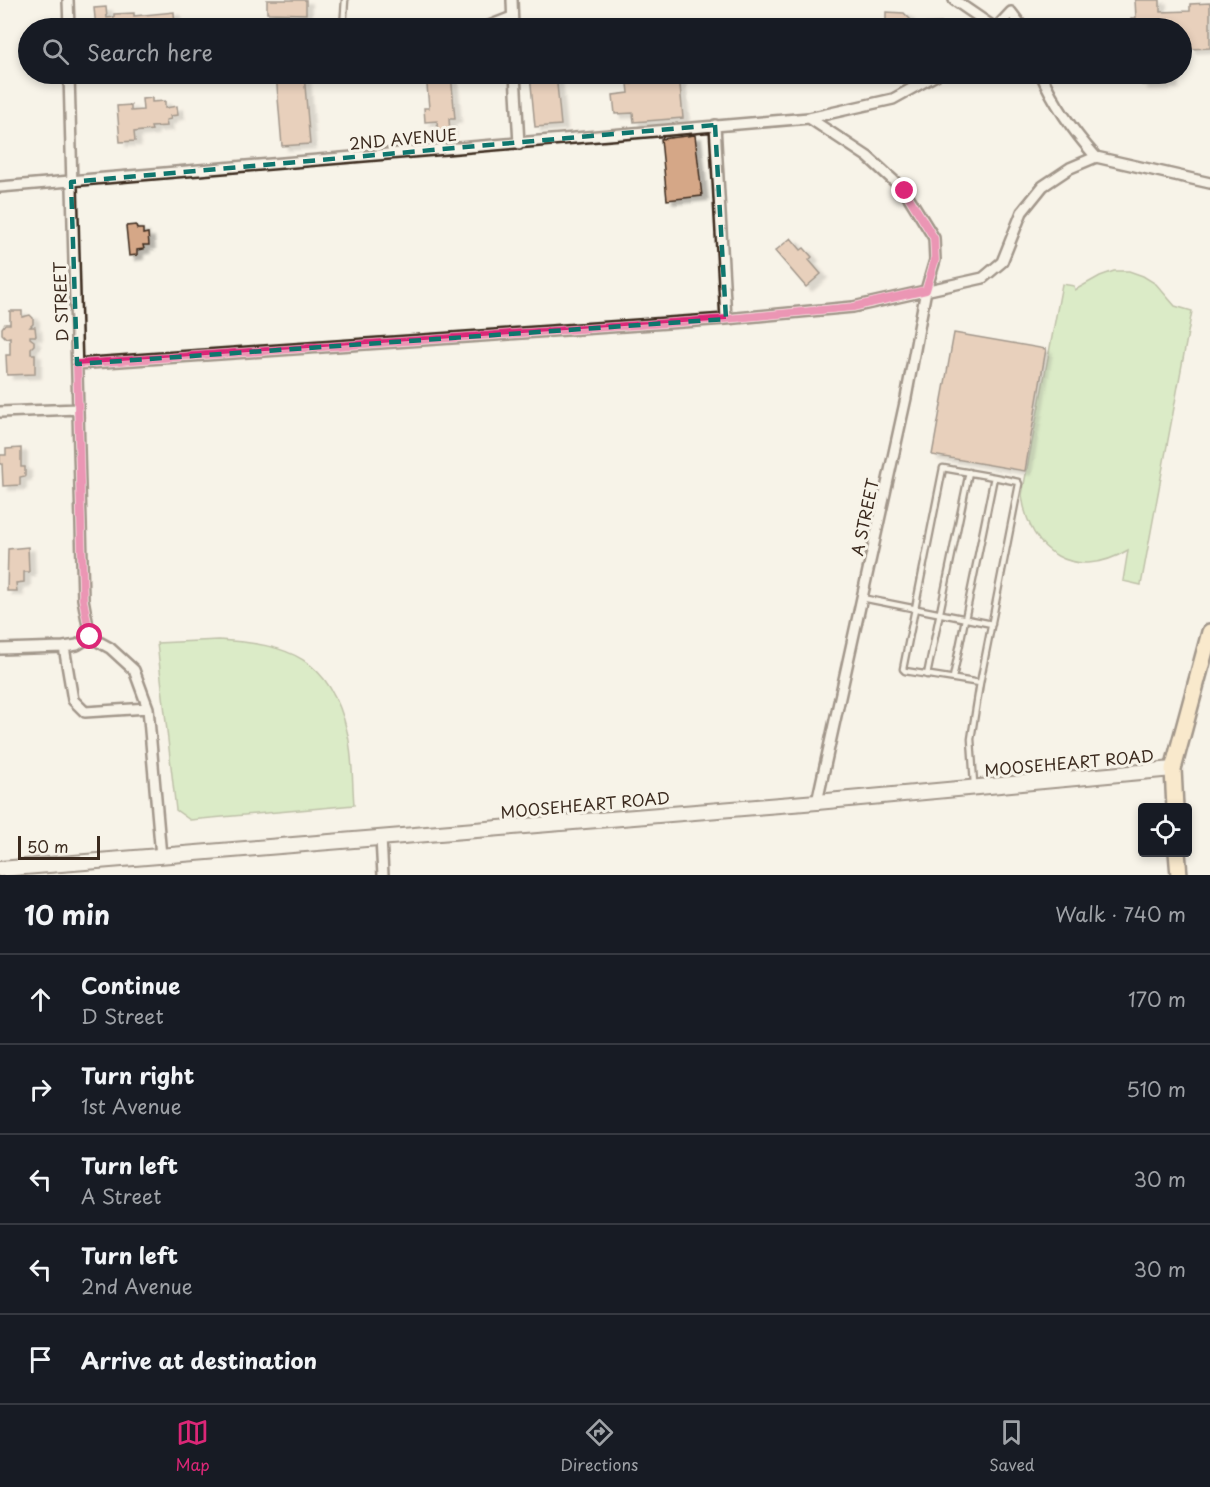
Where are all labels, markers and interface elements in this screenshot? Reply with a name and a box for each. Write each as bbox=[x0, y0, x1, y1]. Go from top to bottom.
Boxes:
search box bbox=[18, 18, 1192, 84]
icon: search bbox=[39, 35, 72, 68]
text: Search here bbox=[87, 35, 213, 68]
street label: 2ND AVENUE bbox=[348, 121, 458, 155]
route end bbox=[891, 177, 917, 203]
street label: D STREET bbox=[47, 261, 73, 343]
street label: A STREET bbox=[844, 476, 884, 558]
route start bbox=[76, 623, 102, 649]
street label: MOOSEHEART ROAD bbox=[983, 743, 1155, 781]
street label: MOOSEHEART ROAD bbox=[499, 785, 671, 823]
map controls bbox=[1138, 803, 1192, 857]
button: locate bbox=[1138, 803, 1192, 857]
scale bar bbox=[18, 833, 100, 860]
text: 50 m bbox=[27, 834, 68, 858]
text: 10 min bbox=[24, 895, 110, 934]
text: Walk · 740 m bbox=[1055, 899, 1186, 929]
text: Continue bbox=[81, 968, 180, 1001]
icon: ahead bbox=[24, 983, 57, 1016]
text: 170 m bbox=[1128, 984, 1186, 1014]
text: D Street bbox=[81, 1001, 164, 1031]
text: Turn right bbox=[81, 1058, 194, 1091]
icon: right bbox=[24, 1073, 57, 1106]
text: 510 m bbox=[1126, 1074, 1186, 1104]
text: 1st Avenue bbox=[81, 1091, 182, 1121]
text: Turn left bbox=[81, 1148, 178, 1181]
icon: left bbox=[24, 1163, 57, 1196]
text: 30 m bbox=[1133, 1164, 1186, 1194]
text: A Street bbox=[81, 1181, 161, 1211]
text: Turn left bbox=[81, 1238, 178, 1271]
icon: left bbox=[24, 1253, 57, 1286]
text: 30 m bbox=[1133, 1254, 1186, 1284]
text: 2nd Avenue bbox=[81, 1271, 193, 1301]
icon: arrive bbox=[24, 1343, 57, 1376]
text: Arrive at destination bbox=[81, 1343, 317, 1376]
tab: Map bbox=[175, 1416, 210, 1476]
tab: Directions bbox=[560, 1416, 638, 1476]
tab: Saved bbox=[989, 1416, 1035, 1476]

